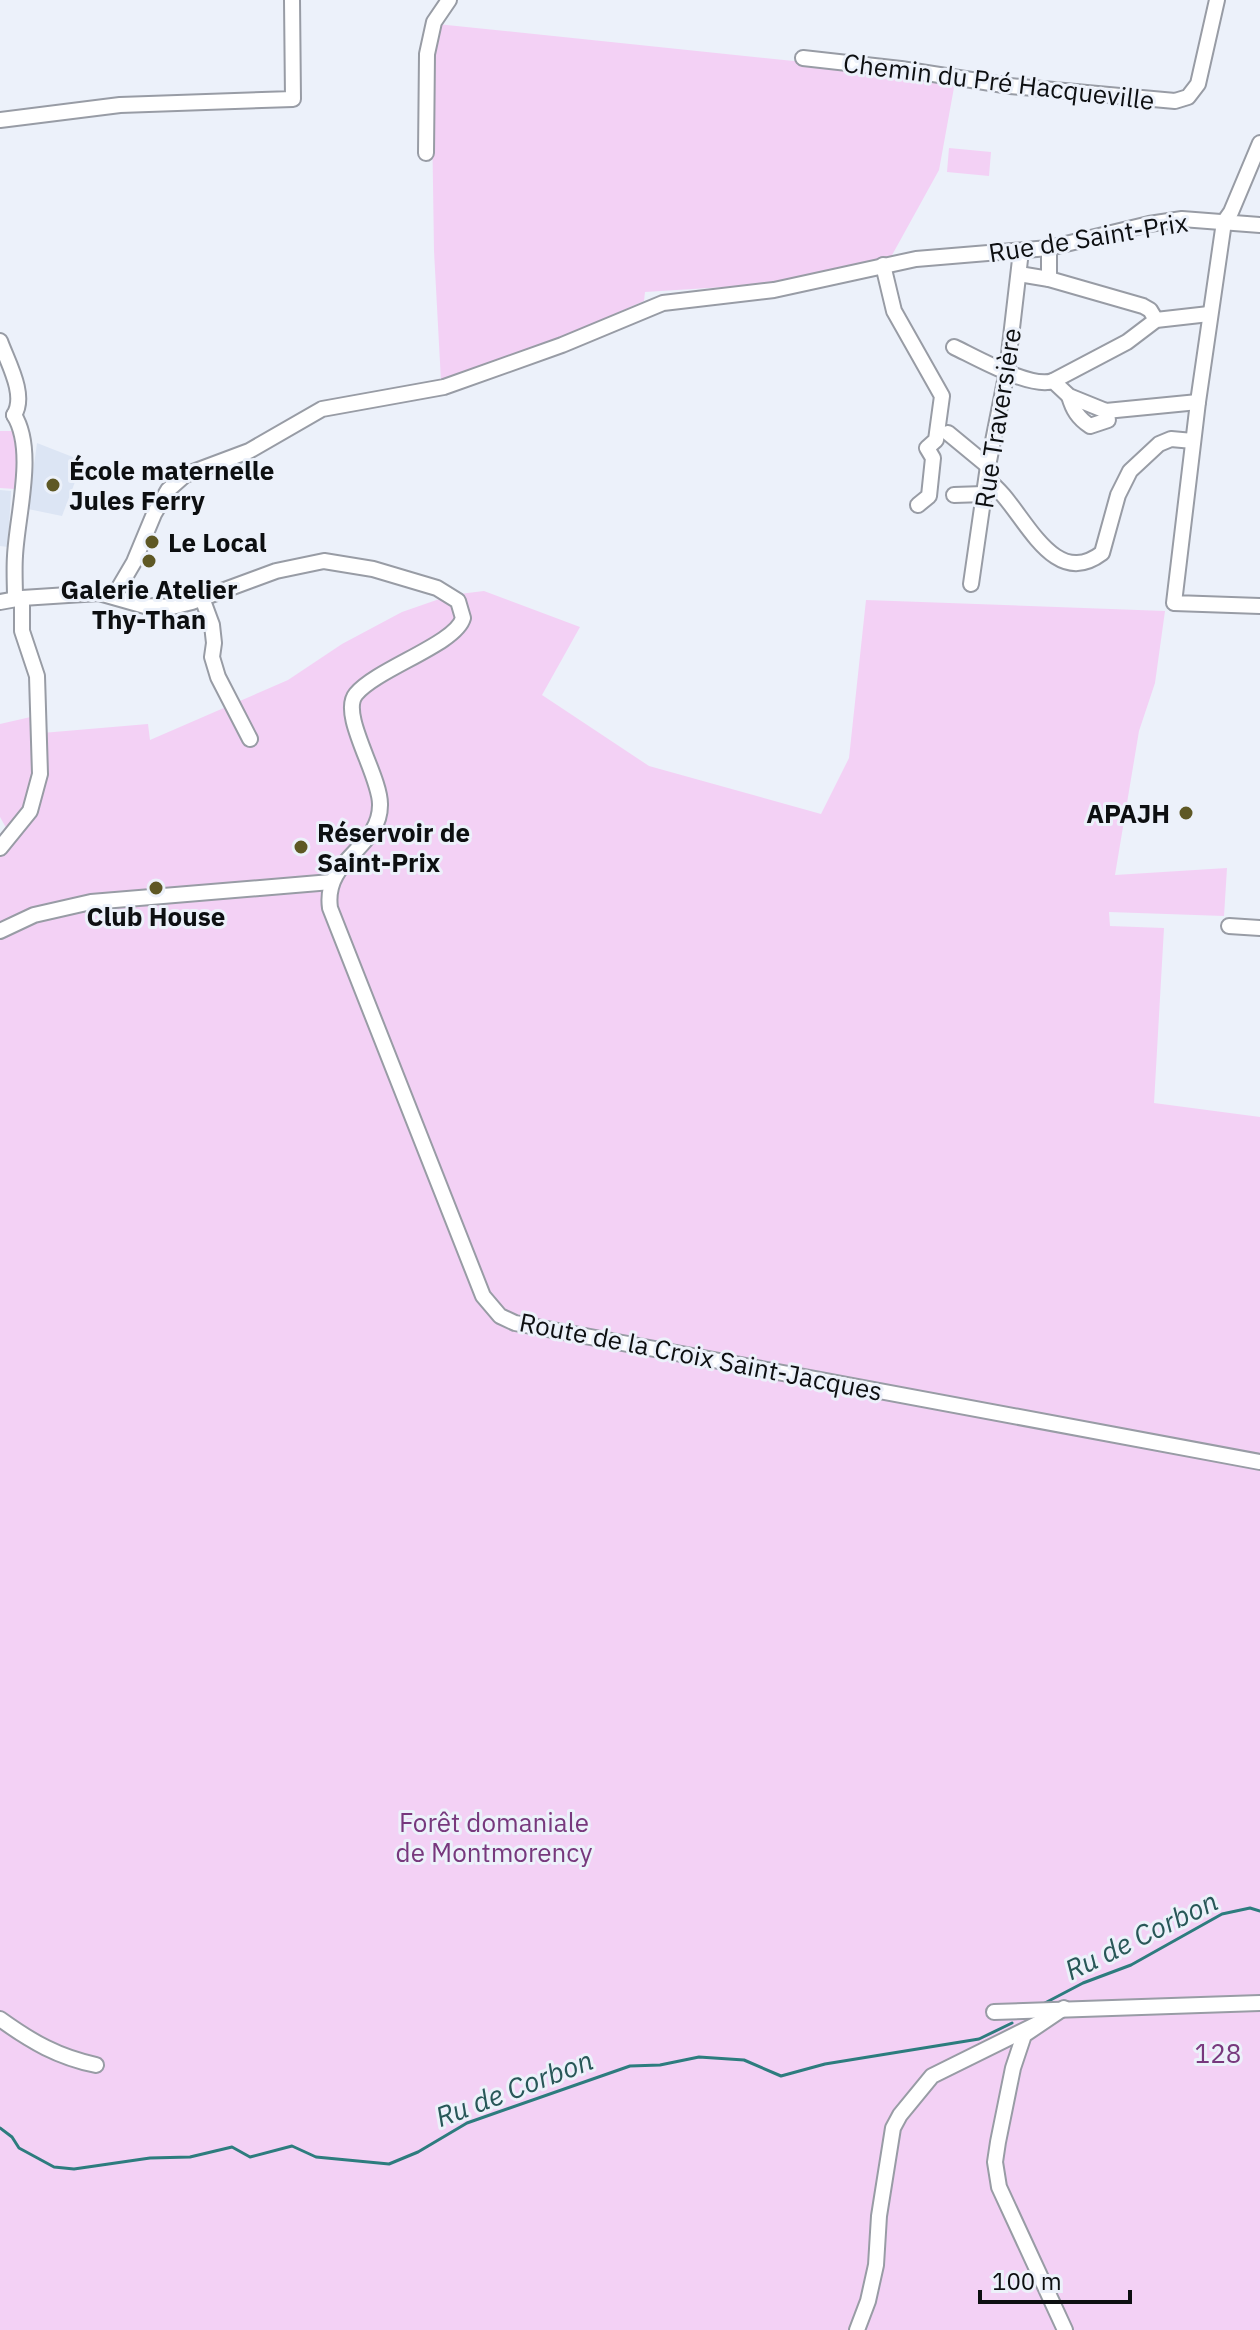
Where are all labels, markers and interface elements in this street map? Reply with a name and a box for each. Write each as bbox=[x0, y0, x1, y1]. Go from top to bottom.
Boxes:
street label: Chemin du Pré Hacqueville bbox=[841, 45, 1157, 117]
street label: Rue de Saint-Prix bbox=[986, 204, 1190, 270]
street label: Rue Traversière bbox=[966, 325, 1028, 511]
place label: École maternelle Jules Ferry bbox=[69, 453, 274, 517]
marker: École maternelle Jules Ferry bbox=[44, 476, 62, 494]
place label: Le Local bbox=[168, 525, 267, 559]
marker: Le Local bbox=[143, 533, 161, 551]
marker: Galerie Atelier Thy-Than bbox=[140, 552, 158, 570]
place label: Galerie Atelier Thy-Than bbox=[61, 572, 237, 636]
place label: APAJH bbox=[1086, 796, 1170, 830]
marker: APAJH bbox=[1177, 804, 1195, 822]
place label: Réservoir de Saint-Prix bbox=[317, 815, 470, 879]
marker: Réservoir de Saint-Prix bbox=[292, 838, 310, 856]
marker: Club House bbox=[147, 879, 165, 897]
place label: Club House bbox=[87, 899, 225, 933]
street label: Route de la Croix Saint-Jacques bbox=[517, 1304, 885, 1408]
park label: Forêt domaniale de Montmorency bbox=[396, 1805, 592, 1869]
water label: Ru de Corbon bbox=[1058, 1882, 1224, 1988]
park label: 128 bbox=[1195, 2036, 1241, 2070]
water label: Ru de Corbon bbox=[430, 2041, 598, 2135]
scale bar bbox=[980, 2254, 1130, 2304]
text: 100 m bbox=[992, 2265, 1062, 2297]

